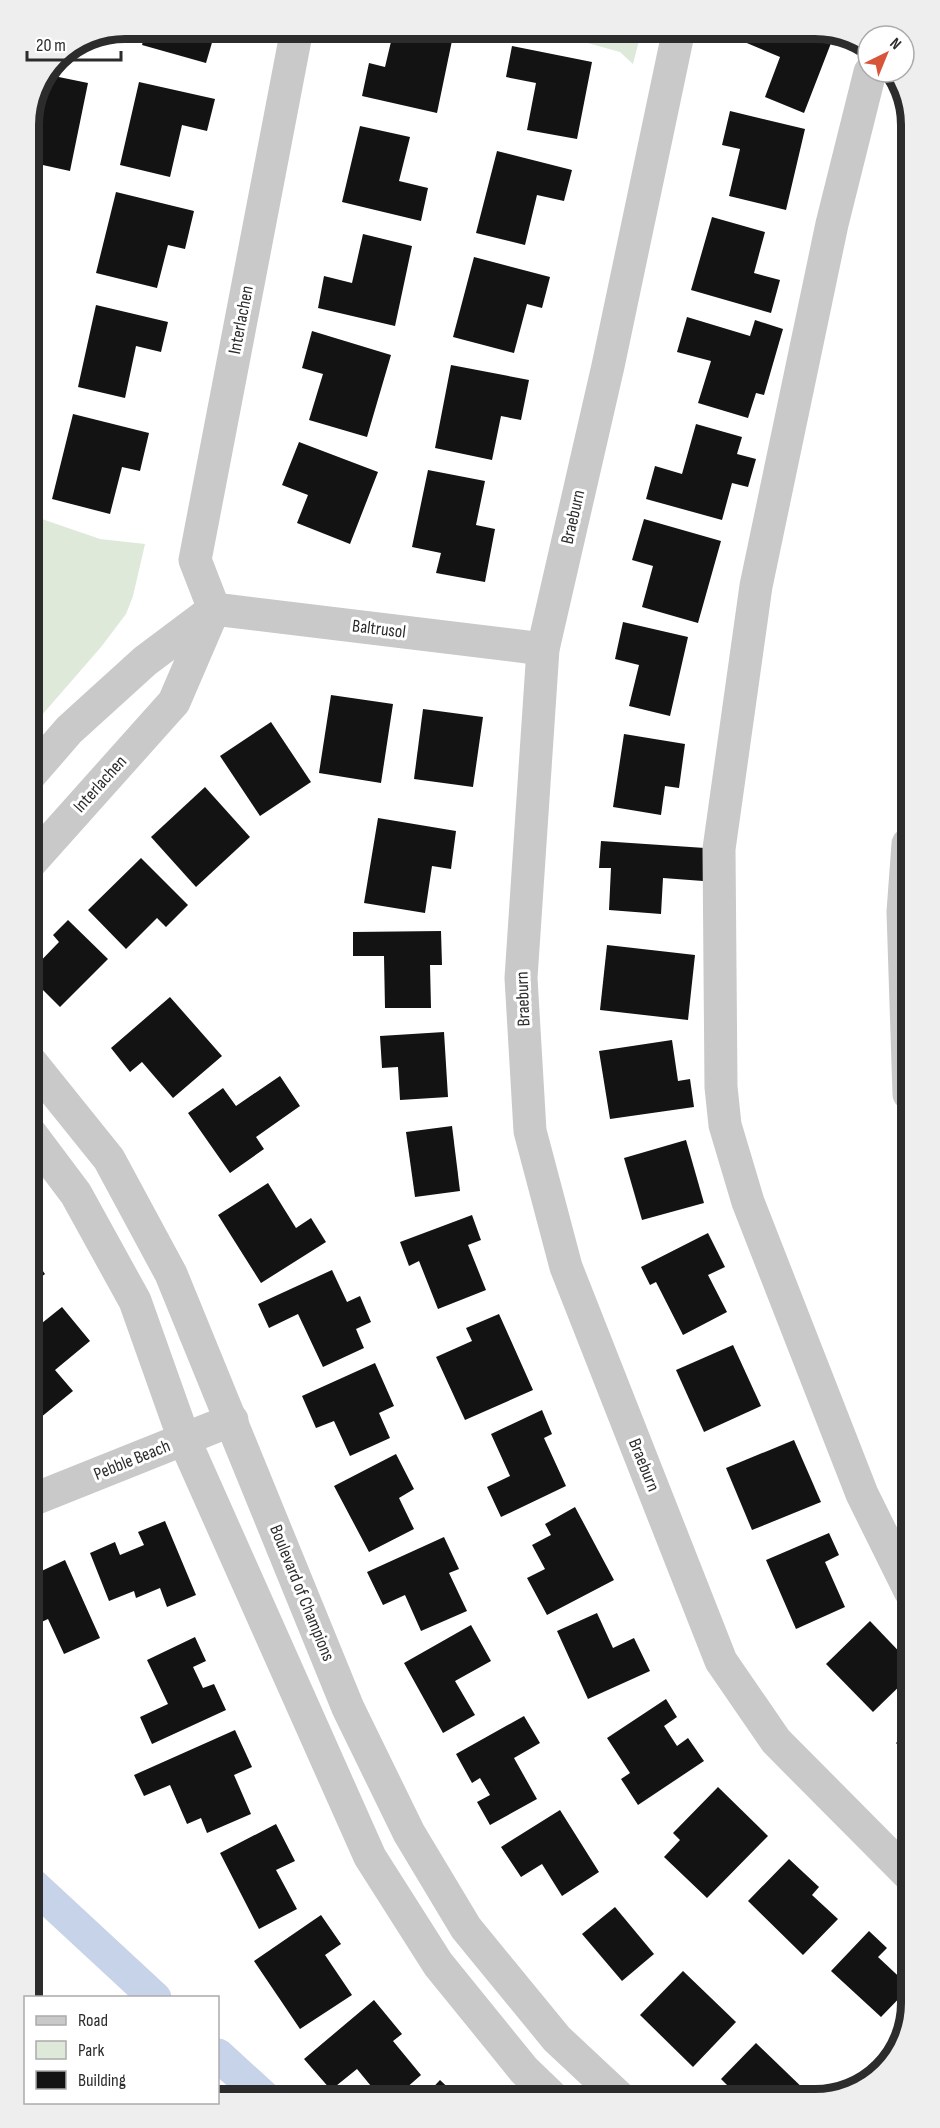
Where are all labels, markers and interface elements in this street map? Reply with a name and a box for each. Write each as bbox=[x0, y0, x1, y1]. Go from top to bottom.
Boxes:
scale bar bbox=[27, 24, 122, 62]
north arrow bbox=[856, 24, 916, 84]
text: N bbox=[886, 34, 905, 54]
text: 20 m bbox=[36, 35, 66, 56]
street label: Interlachen bbox=[224, 284, 258, 356]
street label: Braeburn bbox=[557, 488, 589, 546]
street label: Baltrusol bbox=[351, 615, 407, 643]
street label: Interlachen bbox=[69, 751, 131, 817]
street label: Braeburn bbox=[512, 971, 534, 1027]
street label: Pebble Beach bbox=[91, 1435, 173, 1485]
street label: Braeburn bbox=[624, 1436, 664, 1494]
street label: Boulevard of Champions bbox=[265, 1522, 339, 1664]
legend bbox=[24, 1996, 219, 2104]
text: Road bbox=[78, 2010, 108, 2031]
text: Park bbox=[78, 2040, 104, 2061]
text: Building bbox=[78, 2070, 126, 2091]

